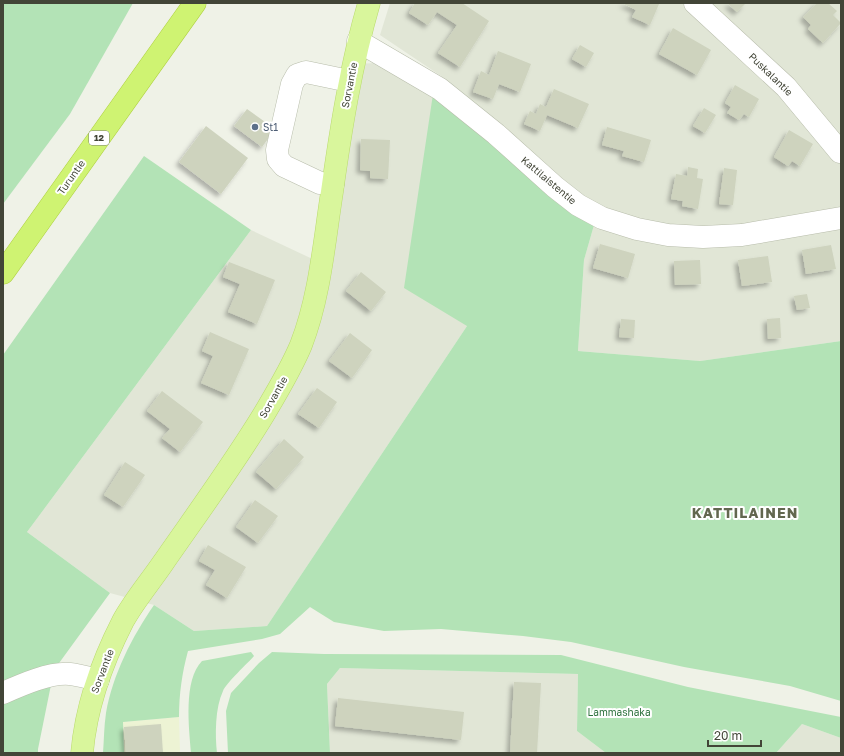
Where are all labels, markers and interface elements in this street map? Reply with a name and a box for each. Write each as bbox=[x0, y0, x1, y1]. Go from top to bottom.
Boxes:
street label: Puskalantie bbox=[747, 50, 796, 98]
street label: Sorvantie bbox=[339, 61, 359, 109]
place label: St1 bbox=[263, 121, 278, 133]
marker: St1 bbox=[250, 122, 260, 132]
road number: 12 bbox=[89, 131, 109, 145]
street label: Kattilaistentie bbox=[519, 154, 579, 207]
street label: Turuntie bbox=[55, 157, 87, 197]
street label: Sorvantie bbox=[256, 374, 290, 420]
district label: KATTILAINEN bbox=[692, 504, 798, 521]
street label: Sorvantie bbox=[88, 647, 116, 695]
park label: Lammashaka bbox=[587, 706, 651, 718]
scale bar bbox=[708, 722, 761, 748]
text: 20 m bbox=[714, 728, 742, 743]

